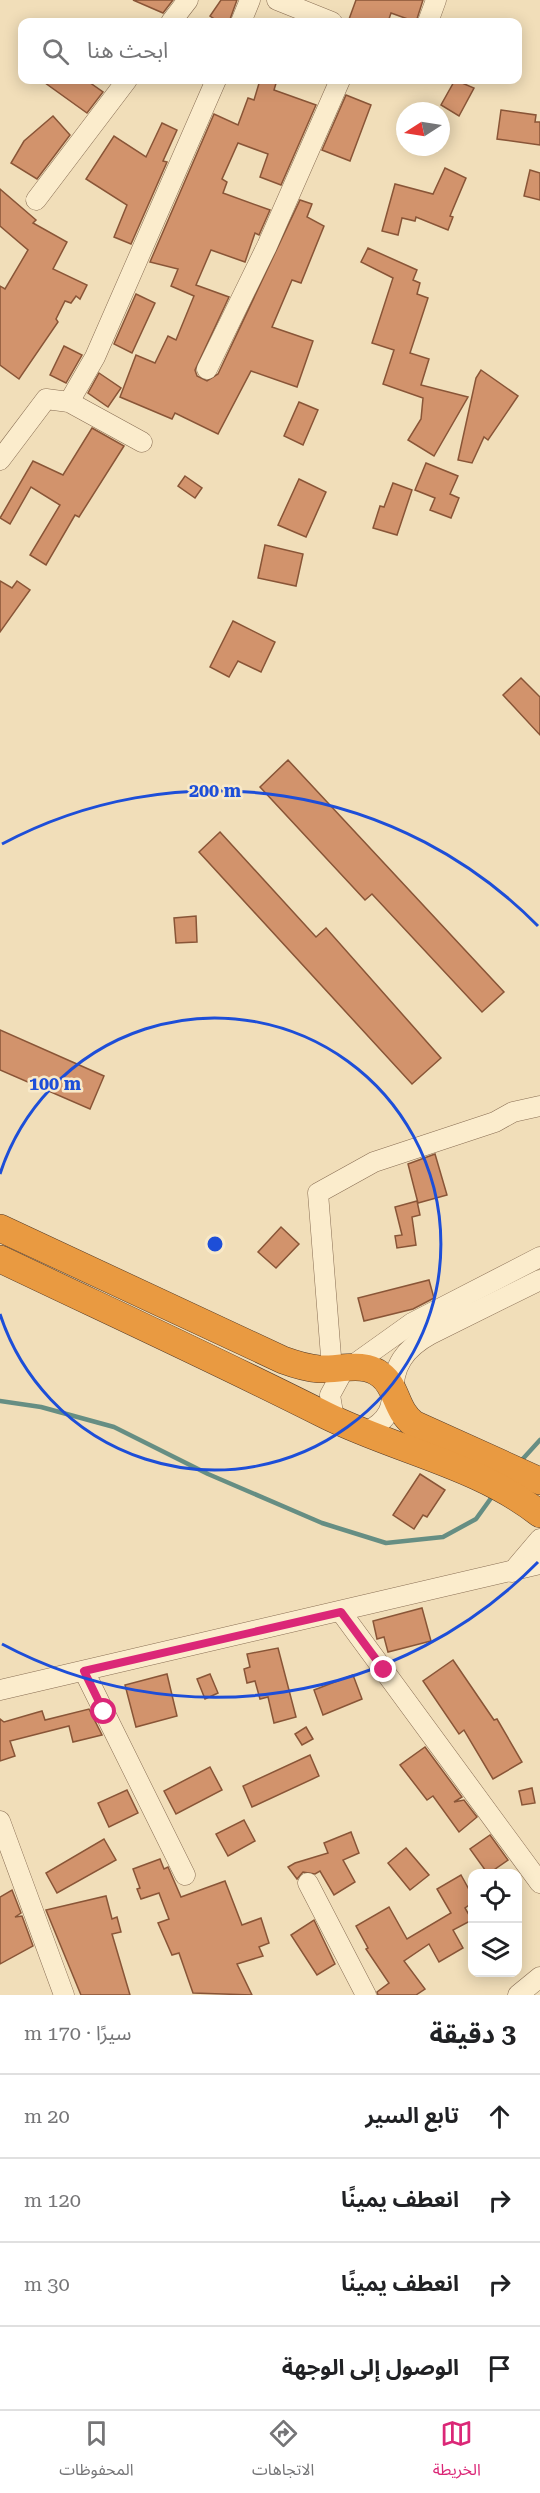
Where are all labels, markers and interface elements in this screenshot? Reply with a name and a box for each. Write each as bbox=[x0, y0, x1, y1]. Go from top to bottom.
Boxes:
search box bbox=[18, 18, 522, 84]
icon: search bbox=[39, 35, 72, 68]
text: ابحث هنا bbox=[87, 38, 168, 63]
north arrow bbox=[396, 102, 450, 156]
text: 200 m bbox=[189, 780, 242, 801]
text: 100 m bbox=[29, 1073, 82, 1094]
centre of rings bbox=[205, 1234, 225, 1254]
route end bbox=[370, 1656, 396, 1682]
route start bbox=[90, 1698, 116, 1724]
map controls bbox=[468, 1869, 522, 1977]
button: locate bbox=[468, 1869, 522, 1923]
button: layers bbox=[468, 1923, 522, 1977]
text: 3 دقيقة bbox=[429, 2019, 516, 2049]
text: سيرًا · 170 m bbox=[24, 2021, 131, 2045]
icon: ahead bbox=[483, 2100, 516, 2133]
text: تابع السير bbox=[365, 2103, 459, 2128]
text: 20 m bbox=[24, 2104, 70, 2128]
icon: right bbox=[483, 2184, 516, 2217]
text: انعطف يمينًا bbox=[341, 2187, 459, 2212]
text: 120 m bbox=[24, 2188, 81, 2212]
icon: right bbox=[483, 2268, 516, 2301]
text: انعطف يمينًا bbox=[341, 2271, 459, 2296]
text: 30 m bbox=[24, 2272, 70, 2296]
icon: arrive bbox=[483, 2352, 516, 2385]
text: الوصول إلى الوجهة bbox=[282, 2355, 459, 2380]
tab: المحفوظات bbox=[59, 2417, 133, 2487]
tab: الاتجاهات bbox=[252, 2417, 314, 2487]
tab: الخريطة bbox=[433, 2417, 481, 2487]

